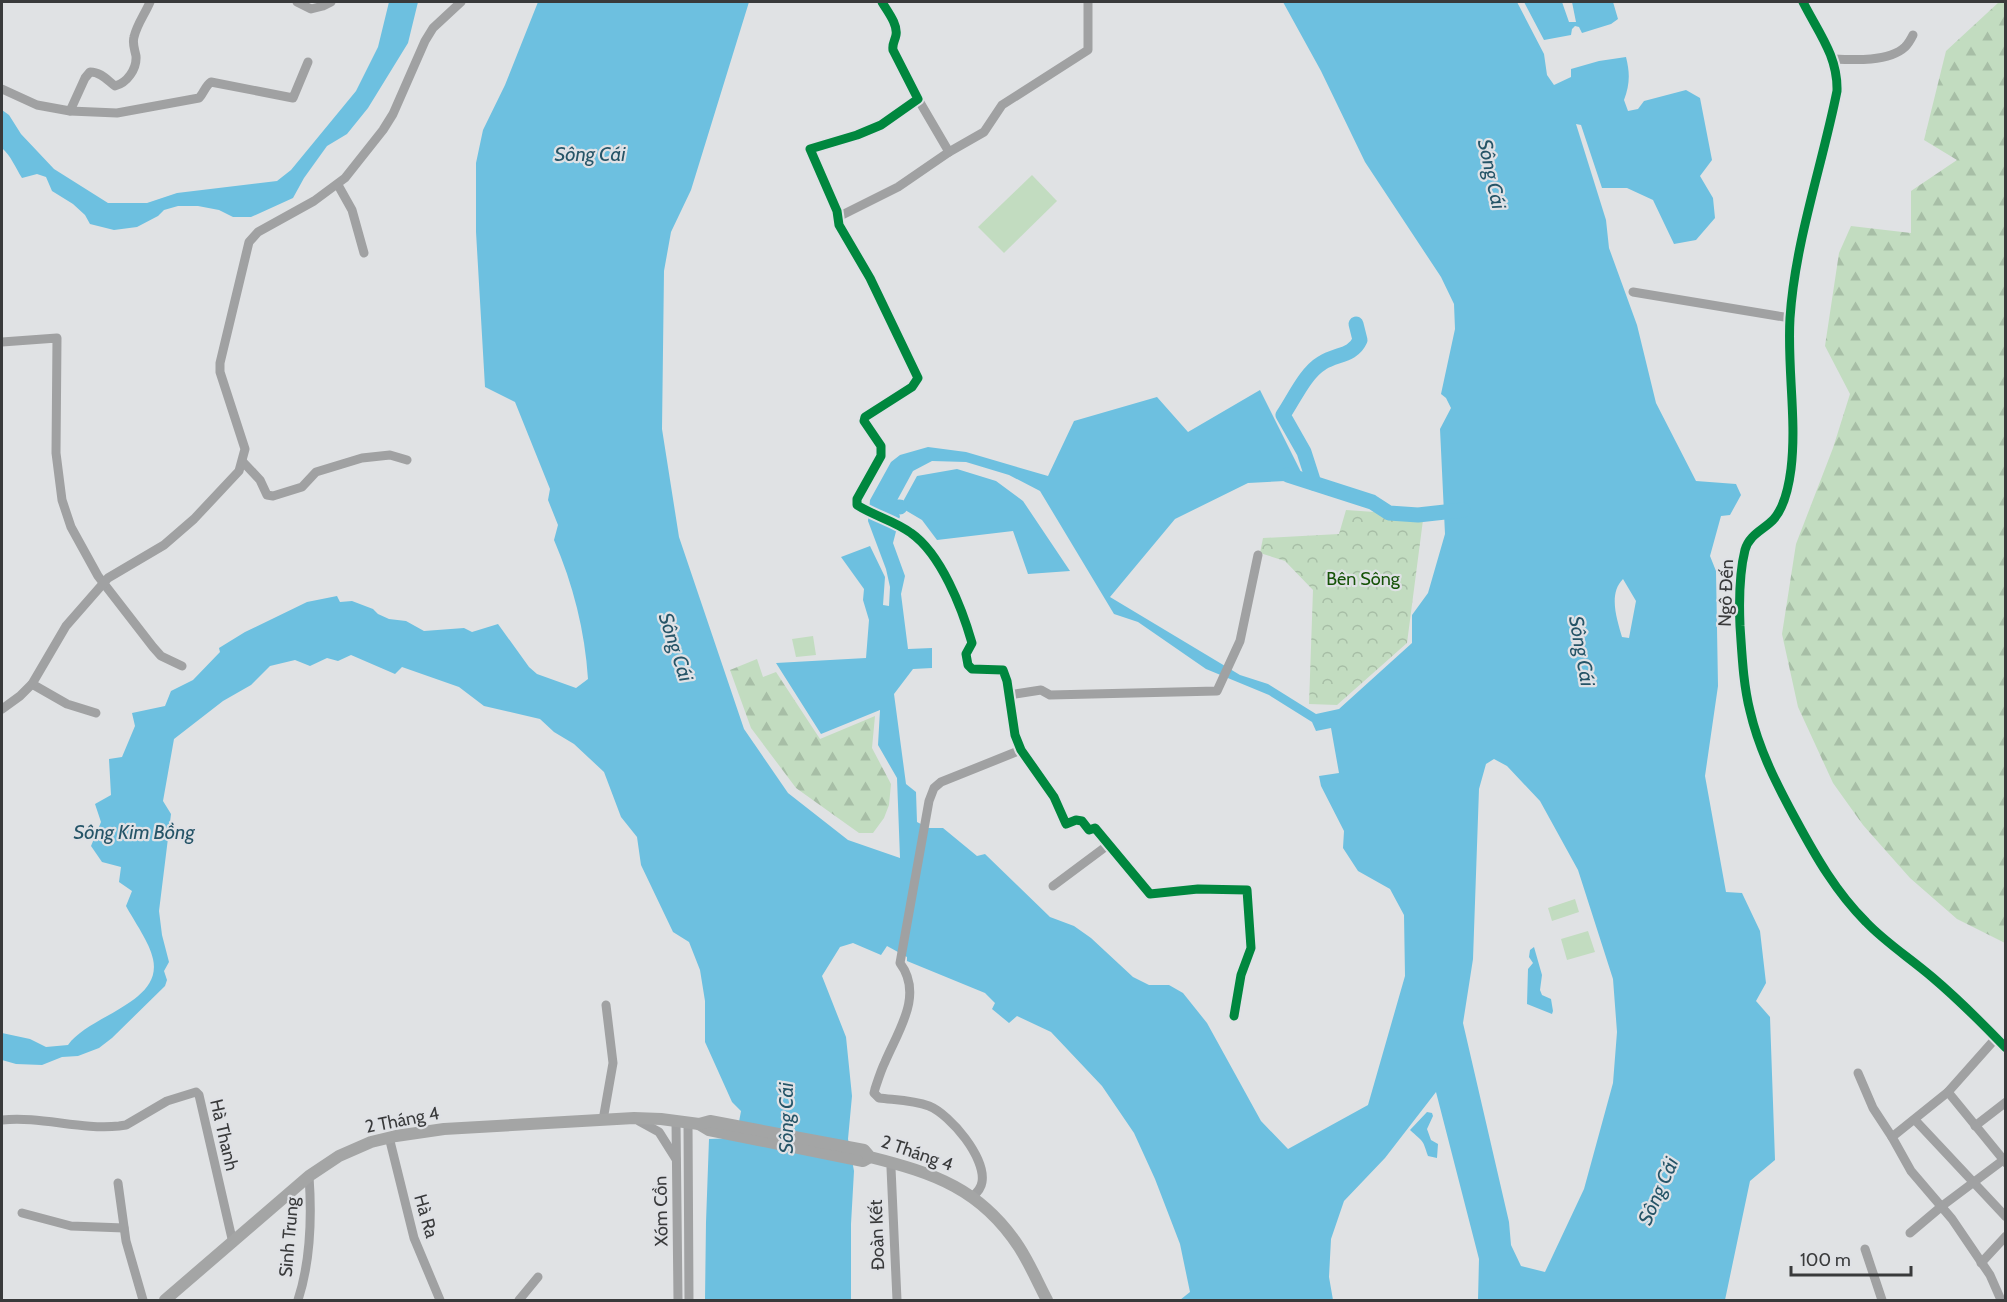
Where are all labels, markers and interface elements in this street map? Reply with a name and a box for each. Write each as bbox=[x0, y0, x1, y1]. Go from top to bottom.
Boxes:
water label: Sông Cái bbox=[1473, 137, 1511, 212]
water label: Sông Cái bbox=[555, 142, 626, 166]
street label: Ngô Đến bbox=[1714, 559, 1738, 627]
park label: Bên Sông bbox=[1326, 568, 1401, 590]
water label: Sông Cái bbox=[654, 610, 699, 685]
water label: Sông Cái bbox=[1564, 614, 1600, 689]
water label: Sông Kim Bồng bbox=[73, 820, 195, 844]
water label: Sông Cái bbox=[774, 1082, 798, 1153]
street label: Hà Thanh bbox=[205, 1097, 243, 1173]
street label: 2 Tháng 4 bbox=[363, 1102, 441, 1138]
street label: 2 Tháng 4 bbox=[878, 1130, 956, 1176]
water label: Sông Cái bbox=[1633, 1153, 1684, 1228]
street label: Xóm Cồn bbox=[649, 1176, 673, 1246]
street label: Hà Ra bbox=[409, 1192, 443, 1241]
street label: Sinh Trung bbox=[275, 1195, 304, 1278]
street label: Đoàn Kết bbox=[865, 1199, 889, 1271]
scale bar bbox=[1791, 1239, 1911, 1277]
text: 100 m bbox=[1800, 1249, 1851, 1271]

